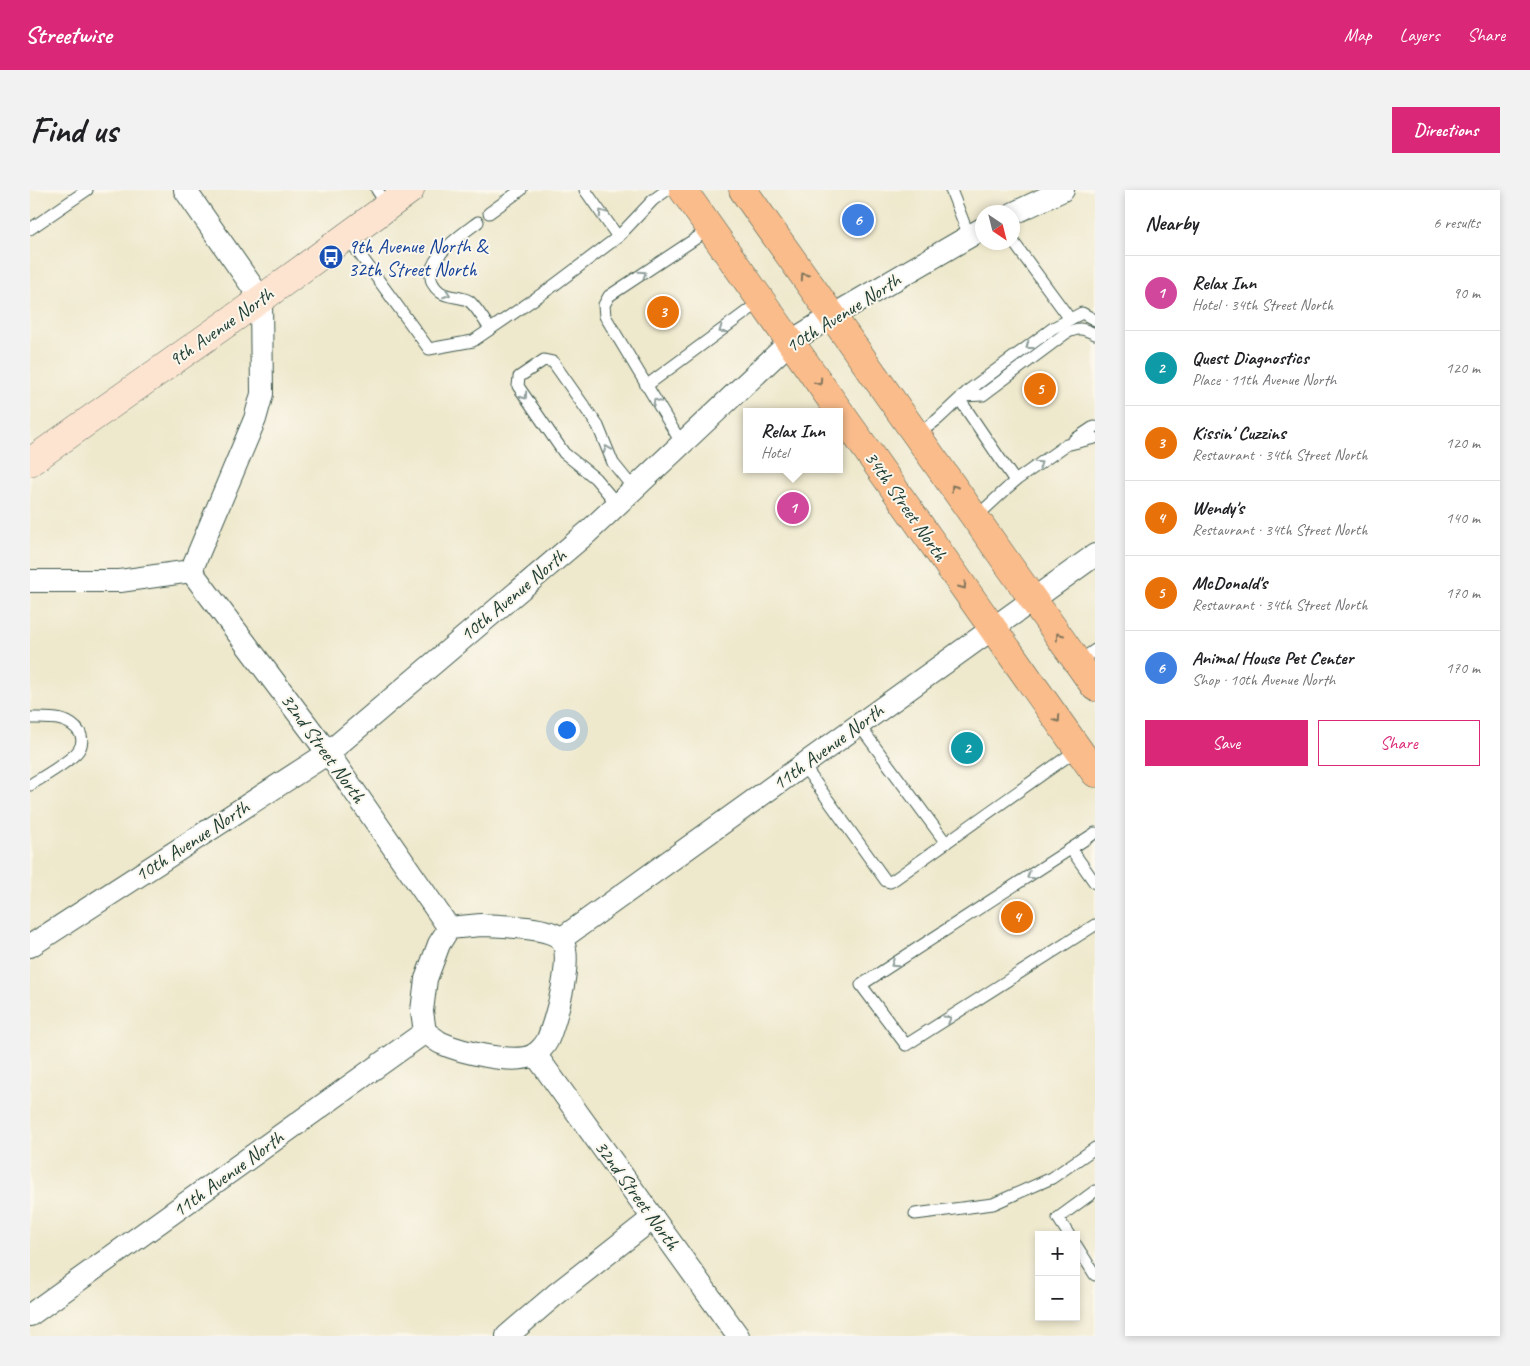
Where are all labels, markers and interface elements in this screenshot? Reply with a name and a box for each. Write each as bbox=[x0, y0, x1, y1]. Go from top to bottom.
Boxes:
text: Streetwise bbox=[25, 20, 111, 50]
text: Map bbox=[1344, 24, 1372, 46]
text: Layers bbox=[1400, 24, 1439, 46]
text: Share bbox=[1467, 24, 1505, 46]
button: Directions bbox=[1392, 107, 1500, 153]
text: Find us bbox=[30, 108, 117, 153]
pin: 6 bbox=[842, 201, 874, 239]
north arrow bbox=[975, 205, 1020, 250]
one-way arrow bbox=[598, 210, 608, 219]
text: Nearby bbox=[1145, 210, 1198, 236]
text: 6 results bbox=[1433, 213, 1480, 233]
place label: 9th Avenue North & 32th Street North bbox=[348, 234, 489, 282]
bus stop icon: 9th Avenue North & 32th Street North bbox=[318, 244, 344, 270]
street label: 10th Avenue North bbox=[781, 267, 907, 358]
one-way arrow bbox=[637, 271, 647, 280]
text: Relax Inn bbox=[1192, 271, 1256, 295]
one-way arrow bbox=[801, 272, 810, 282]
street label: 9th Avenue North bbox=[164, 281, 280, 372]
text: 1 bbox=[1157, 283, 1165, 303]
text: 90 m bbox=[1453, 283, 1480, 303]
one-way arrow bbox=[442, 288, 451, 298]
pin: 3 bbox=[647, 293, 679, 331]
text: Hotel · 34th Street North bbox=[1192, 295, 1333, 315]
one-way arrow bbox=[718, 324, 728, 333]
one-way arrow bbox=[1026, 340, 1035, 348]
text: Quest Diagnostics bbox=[1192, 346, 1308, 370]
text: 2 bbox=[1157, 358, 1165, 378]
text: 120 m bbox=[1446, 358, 1480, 378]
pin: 5 bbox=[1024, 370, 1056, 408]
text: Place · 11th Avenue North bbox=[1192, 370, 1336, 390]
one-way arrow bbox=[813, 376, 822, 386]
one-way arrow bbox=[518, 390, 527, 400]
one-way arrow bbox=[653, 399, 663, 408]
popup bbox=[743, 408, 843, 473]
text: Relax Inn bbox=[761, 419, 825, 443]
text: Kissin' Cuzzins bbox=[1192, 421, 1286, 445]
text: 3 bbox=[1157, 433, 1165, 453]
text: 120 m bbox=[1446, 433, 1480, 453]
text: Hotel bbox=[761, 443, 789, 463]
one-way arrow bbox=[602, 445, 613, 454]
text: Restaurant · 34th Street North bbox=[1192, 445, 1368, 465]
street label: 34th Street North bbox=[859, 446, 954, 567]
one-way arrow bbox=[1033, 461, 1043, 470]
one-way arrow bbox=[951, 484, 960, 494]
pin: 1 bbox=[777, 489, 809, 527]
text: Wendy's bbox=[1192, 496, 1244, 520]
text: 4 bbox=[1157, 508, 1165, 528]
text: 140 m bbox=[1446, 508, 1480, 528]
text: Restaurant · 34th Street North bbox=[1192, 520, 1368, 540]
street label: 10th Avenue North bbox=[455, 542, 573, 647]
text: McDonald's bbox=[1192, 571, 1267, 595]
one-way arrow bbox=[957, 580, 966, 590]
text: 5 bbox=[1158, 583, 1164, 603]
text: 170 m bbox=[1446, 583, 1480, 603]
text: Restaurant · 34th Street North bbox=[1192, 595, 1368, 615]
one-way arrow bbox=[1056, 632, 1065, 642]
text: Animal House Pet Center bbox=[1192, 646, 1353, 670]
text: 6 bbox=[1157, 658, 1165, 678]
text: 170 m bbox=[1446, 658, 1480, 678]
text: Shop · 10th Avenue North bbox=[1192, 670, 1335, 690]
street label: 32nd Street North bbox=[275, 688, 372, 809]
street label: 11th Avenue North bbox=[767, 697, 890, 796]
one-way arrow bbox=[1051, 713, 1060, 723]
your location bbox=[554, 717, 580, 743]
button: Save bbox=[1145, 720, 1308, 766]
button: Share bbox=[1318, 720, 1480, 766]
pin: 2 bbox=[951, 729, 983, 767]
street label: 10th Avenue North bbox=[130, 794, 255, 887]
one-way arrow bbox=[1026, 870, 1036, 879]
pin: 4 bbox=[1001, 898, 1033, 936]
one-way arrow bbox=[890, 958, 899, 967]
one-way arrow bbox=[942, 1015, 951, 1025]
street label: 11th Avenue North bbox=[167, 1124, 290, 1223]
street label: 32nd Street North bbox=[589, 1135, 686, 1256]
map controls bbox=[1035, 1231, 1080, 1321]
button: + bbox=[1035, 1231, 1080, 1276]
button: − bbox=[1035, 1276, 1080, 1321]

